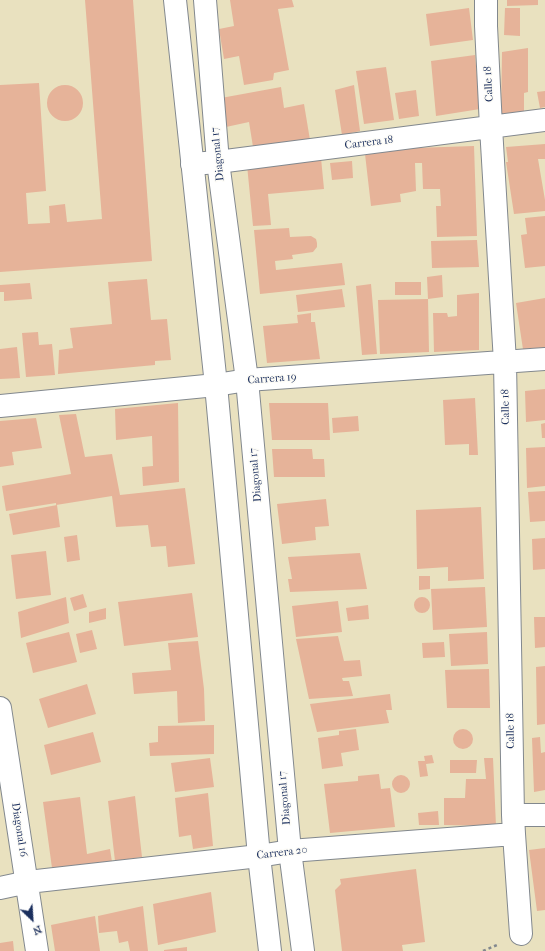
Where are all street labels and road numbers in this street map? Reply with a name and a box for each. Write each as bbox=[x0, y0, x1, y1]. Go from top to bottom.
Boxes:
street label: Calle 18 bbox=[481, 66, 497, 102]
street label: Diagonal 17 bbox=[209, 126, 227, 182]
street label: Carrera 18 bbox=[344, 133, 394, 153]
street label: Carrera 19 bbox=[247, 371, 297, 387]
street label: Calle 18 bbox=[499, 389, 513, 425]
street label: Diagonal 17 bbox=[247, 447, 265, 503]
street label: Calle 18 bbox=[504, 713, 518, 749]
street label: Diagonal 17 bbox=[276, 770, 294, 826]
street label: Diagonal 16 bbox=[8, 802, 30, 858]
street label: Carrera 20 bbox=[256, 843, 308, 863]

